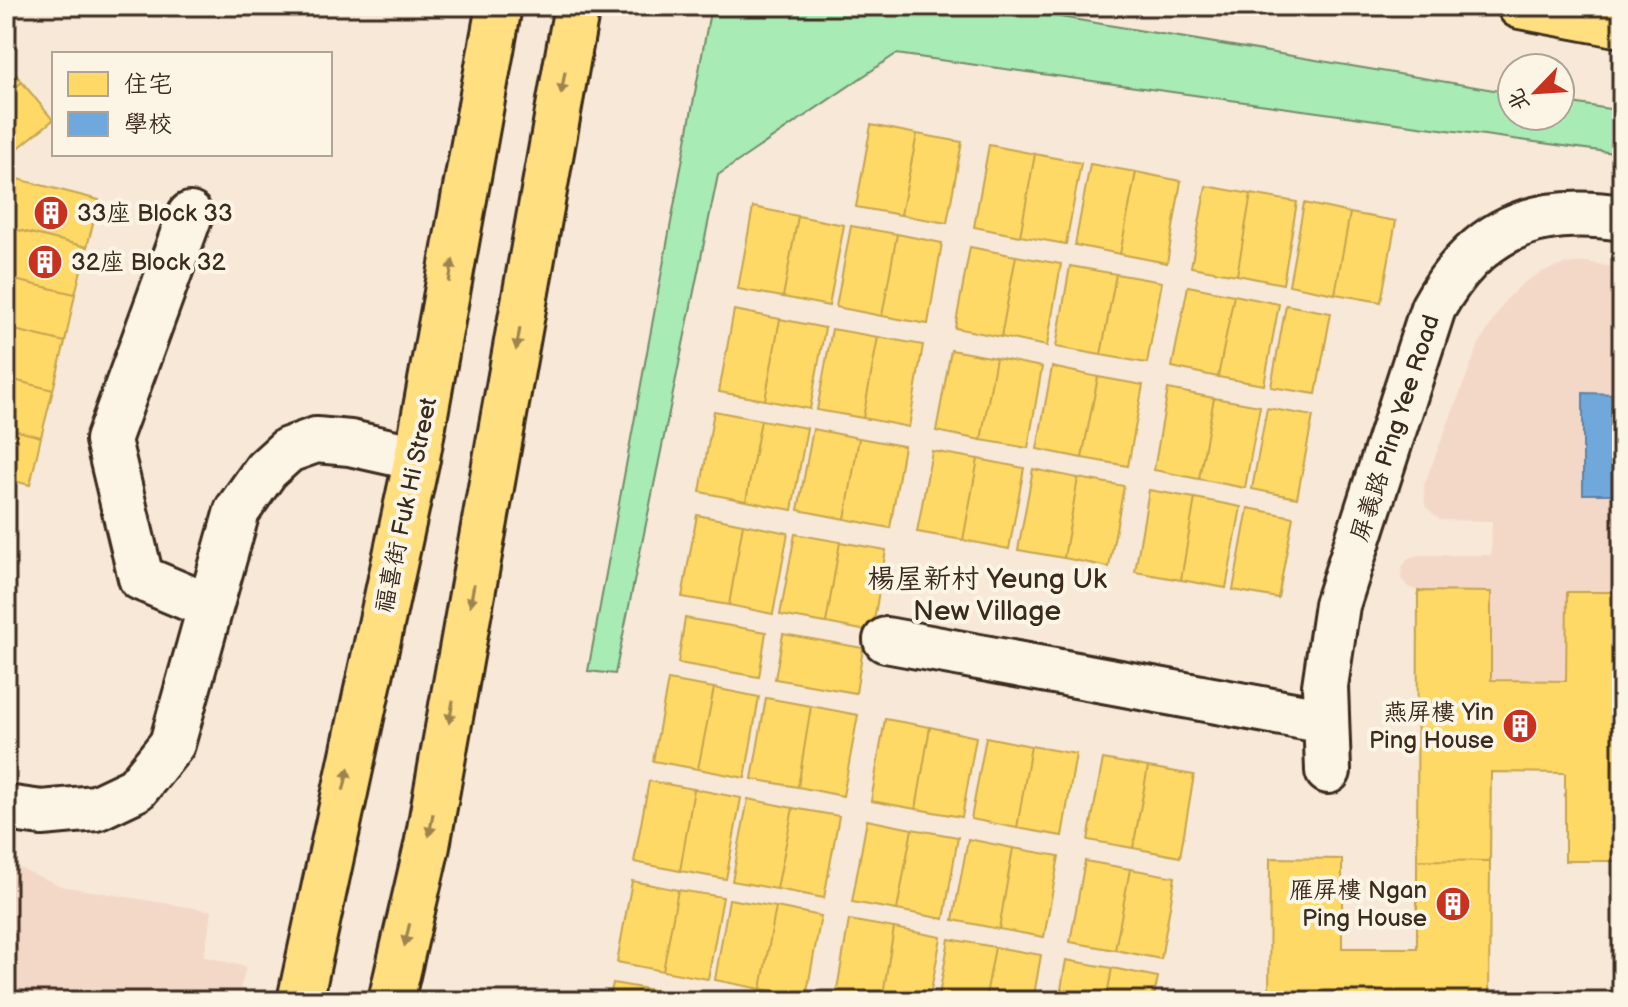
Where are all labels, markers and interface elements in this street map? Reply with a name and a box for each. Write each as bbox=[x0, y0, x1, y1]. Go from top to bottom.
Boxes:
legend bbox=[52, 52, 332, 156]
north arrow bbox=[1496, 52, 1576, 132]
text: 住宅 bbox=[124, 70, 172, 99]
one-way arrow bbox=[557, 71, 569, 96]
text: 北 bbox=[1502, 84, 1536, 116]
text: 學校 bbox=[124, 110, 172, 139]
building icon: 33座 Block 33 bbox=[32, 194, 70, 232]
place label: 33座 Block 33 bbox=[77, 199, 233, 228]
building icon: 32座 Block 32 bbox=[26, 243, 64, 281]
place label: 32座 Block 32 bbox=[71, 248, 226, 277]
one-way arrow bbox=[445, 259, 457, 284]
street label: 屏義路 Ping Yee Road bbox=[1345, 311, 1446, 545]
one-way arrow bbox=[511, 327, 523, 352]
street label: 福喜街 Fuk Hi Street bbox=[370, 394, 444, 615]
district label: 楊屋新村 Yeung Uk New Village bbox=[867, 563, 1107, 628]
one-way arrow bbox=[466, 583, 478, 608]
place label: 燕屏樓 Yin Ping House bbox=[1369, 698, 1494, 755]
one-way arrow bbox=[445, 700, 457, 725]
building icon: 燕屏樓 Yin Ping House bbox=[1501, 707, 1539, 745]
one-way arrow bbox=[341, 766, 353, 791]
one-way arrow bbox=[425, 812, 437, 837]
place label: 雁屏樓 Ngan Ping House bbox=[1289, 876, 1427, 933]
building icon: 雁屏樓 Ngan Ping House bbox=[1434, 885, 1472, 923]
one-way arrow bbox=[400, 923, 413, 948]

